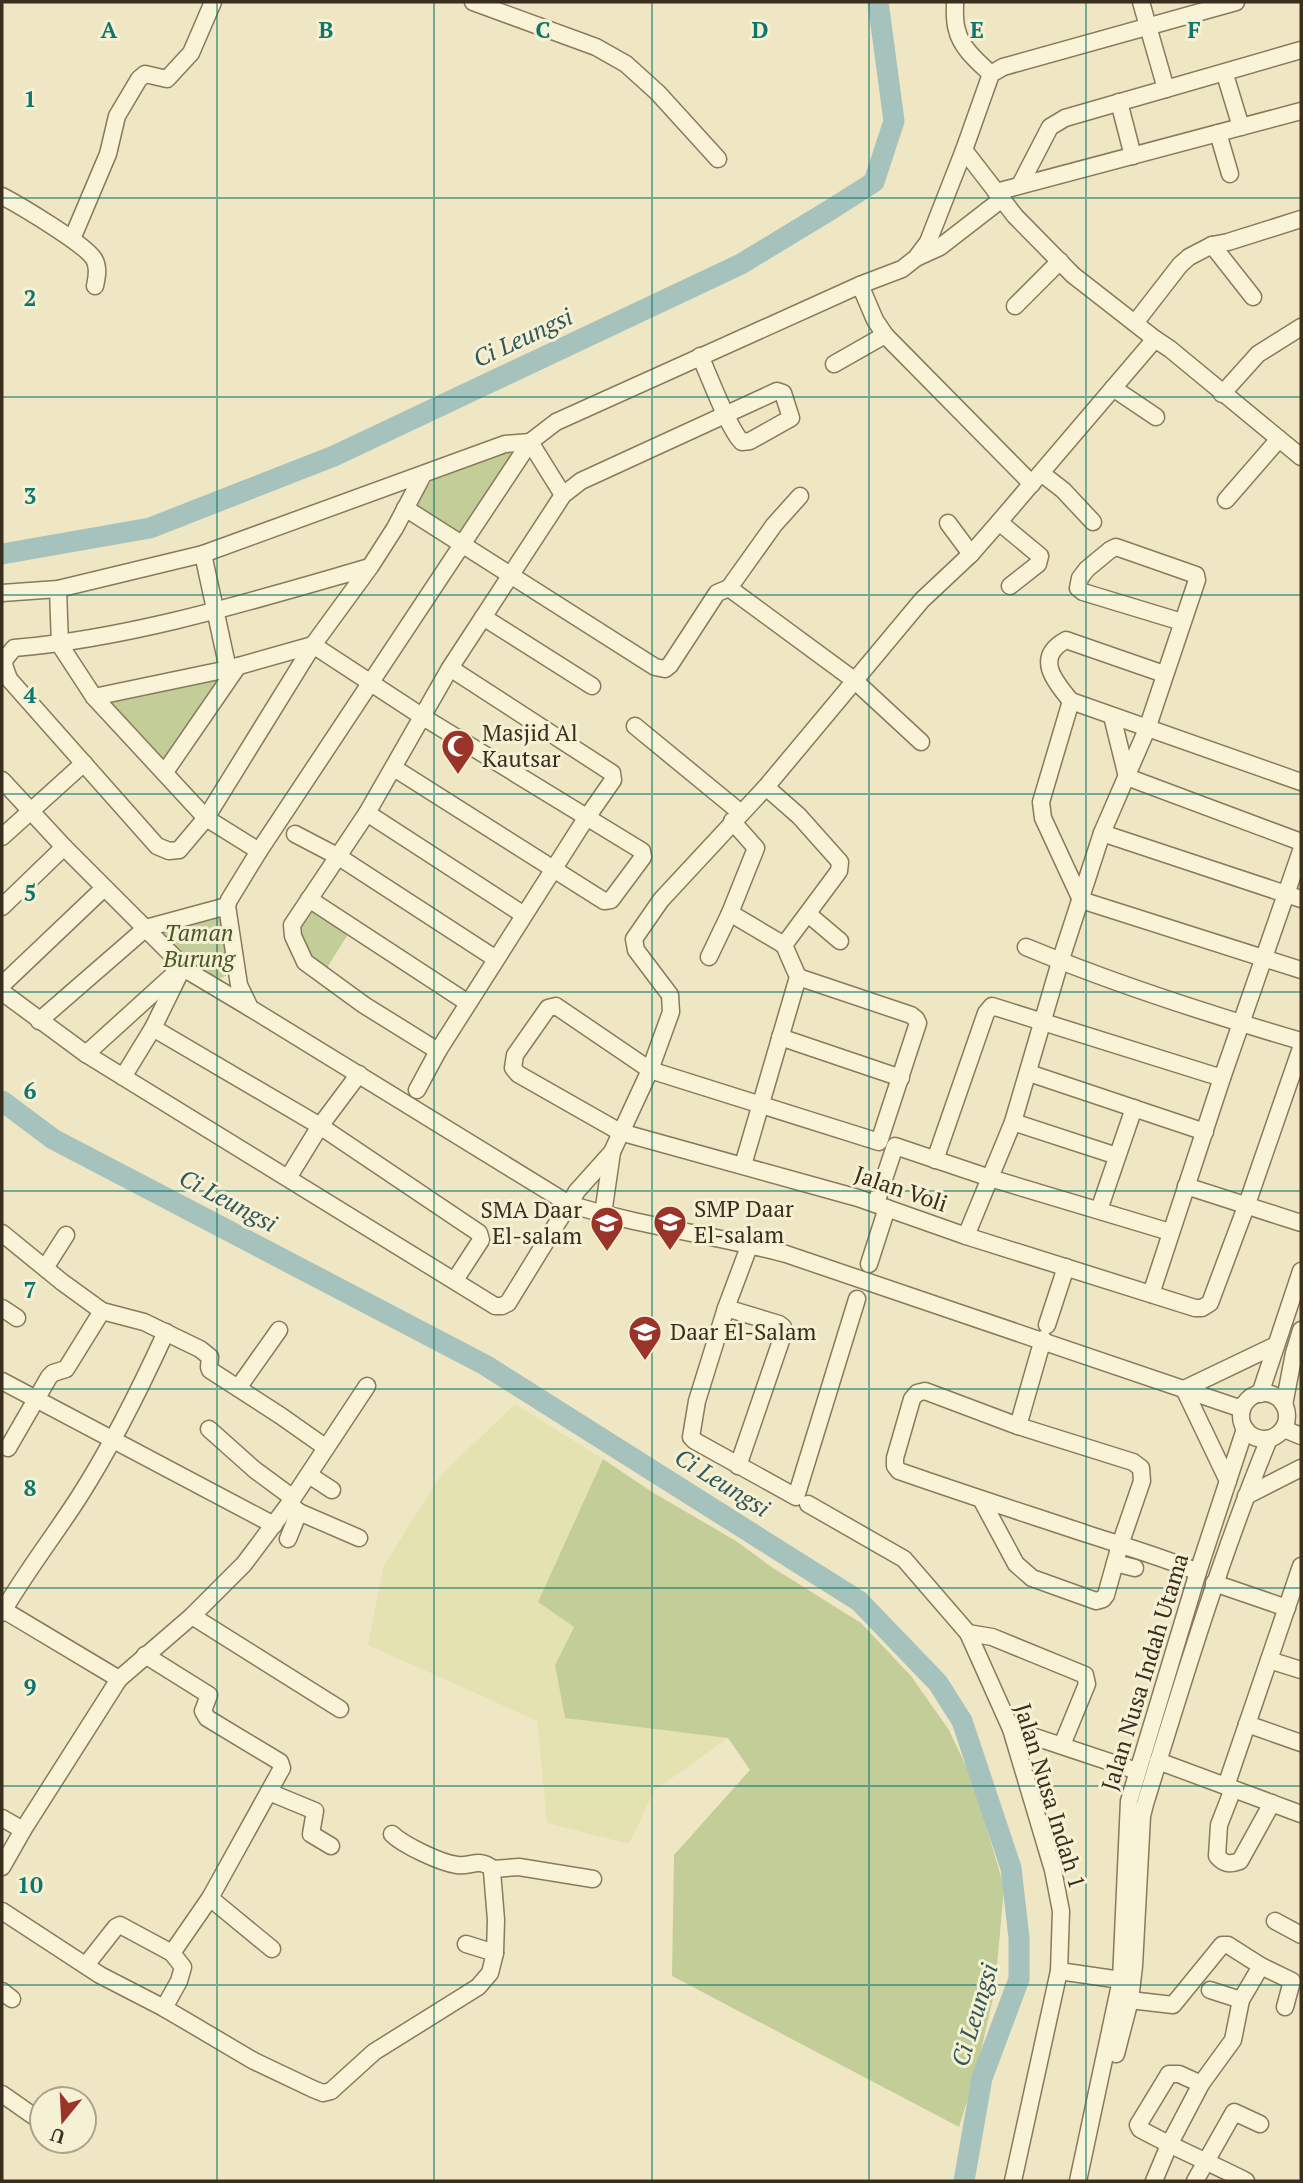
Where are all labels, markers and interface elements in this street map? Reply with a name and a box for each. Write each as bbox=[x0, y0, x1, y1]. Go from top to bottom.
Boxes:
text: A bbox=[101, 14, 118, 45]
text: B bbox=[319, 14, 334, 45]
text: C bbox=[536, 14, 551, 45]
text: D bbox=[752, 14, 769, 45]
text: E bbox=[970, 14, 984, 45]
text: F bbox=[1187, 14, 1201, 45]
text: 1 bbox=[24, 83, 37, 114]
text: 2 bbox=[24, 282, 37, 313]
water label: Ci Leungsi bbox=[468, 300, 578, 374]
text: 3 bbox=[24, 480, 37, 511]
text: 4 bbox=[24, 679, 37, 710]
place label: Masjid Al Kautsar bbox=[482, 717, 578, 774]
mosque icon: Masjid Al Kautsar bbox=[439, 727, 477, 776]
text: 5 bbox=[24, 877, 37, 908]
park label: Taman Burung bbox=[162, 917, 237, 974]
text: 6 bbox=[24, 1075, 37, 1106]
street label: Jalan Voli bbox=[850, 1158, 952, 1219]
water label: Ci Leungsi bbox=[174, 1161, 283, 1239]
place label: SMP Daar El-salam bbox=[694, 1193, 794, 1250]
place label: SMA Daar El-salam bbox=[481, 1194, 582, 1251]
school or university icon: SMP Daar El-salam bbox=[651, 1203, 689, 1252]
school or university icon: SMA Daar El-salam bbox=[588, 1204, 626, 1253]
text: 7 bbox=[24, 1274, 37, 1305]
school or university icon: Daar El-Salam bbox=[626, 1313, 664, 1362]
place label: Daar El-Salam bbox=[670, 1316, 817, 1347]
water label: Ci Leungsi bbox=[669, 1440, 776, 1524]
text: 8 bbox=[24, 1472, 37, 1503]
street label: Jalan Nusa Indah Utama bbox=[1094, 1549, 1196, 1794]
text: 9 bbox=[24, 1671, 37, 1702]
street label: Jalan Nusa Indah 1 bbox=[1008, 1700, 1093, 1892]
text: 10 bbox=[17, 1869, 43, 1900]
water label: Ci Leungsi bbox=[943, 1959, 1005, 2070]
north arrow bbox=[28, 2085, 98, 2155]
text: U bbox=[47, 2123, 68, 2151]

